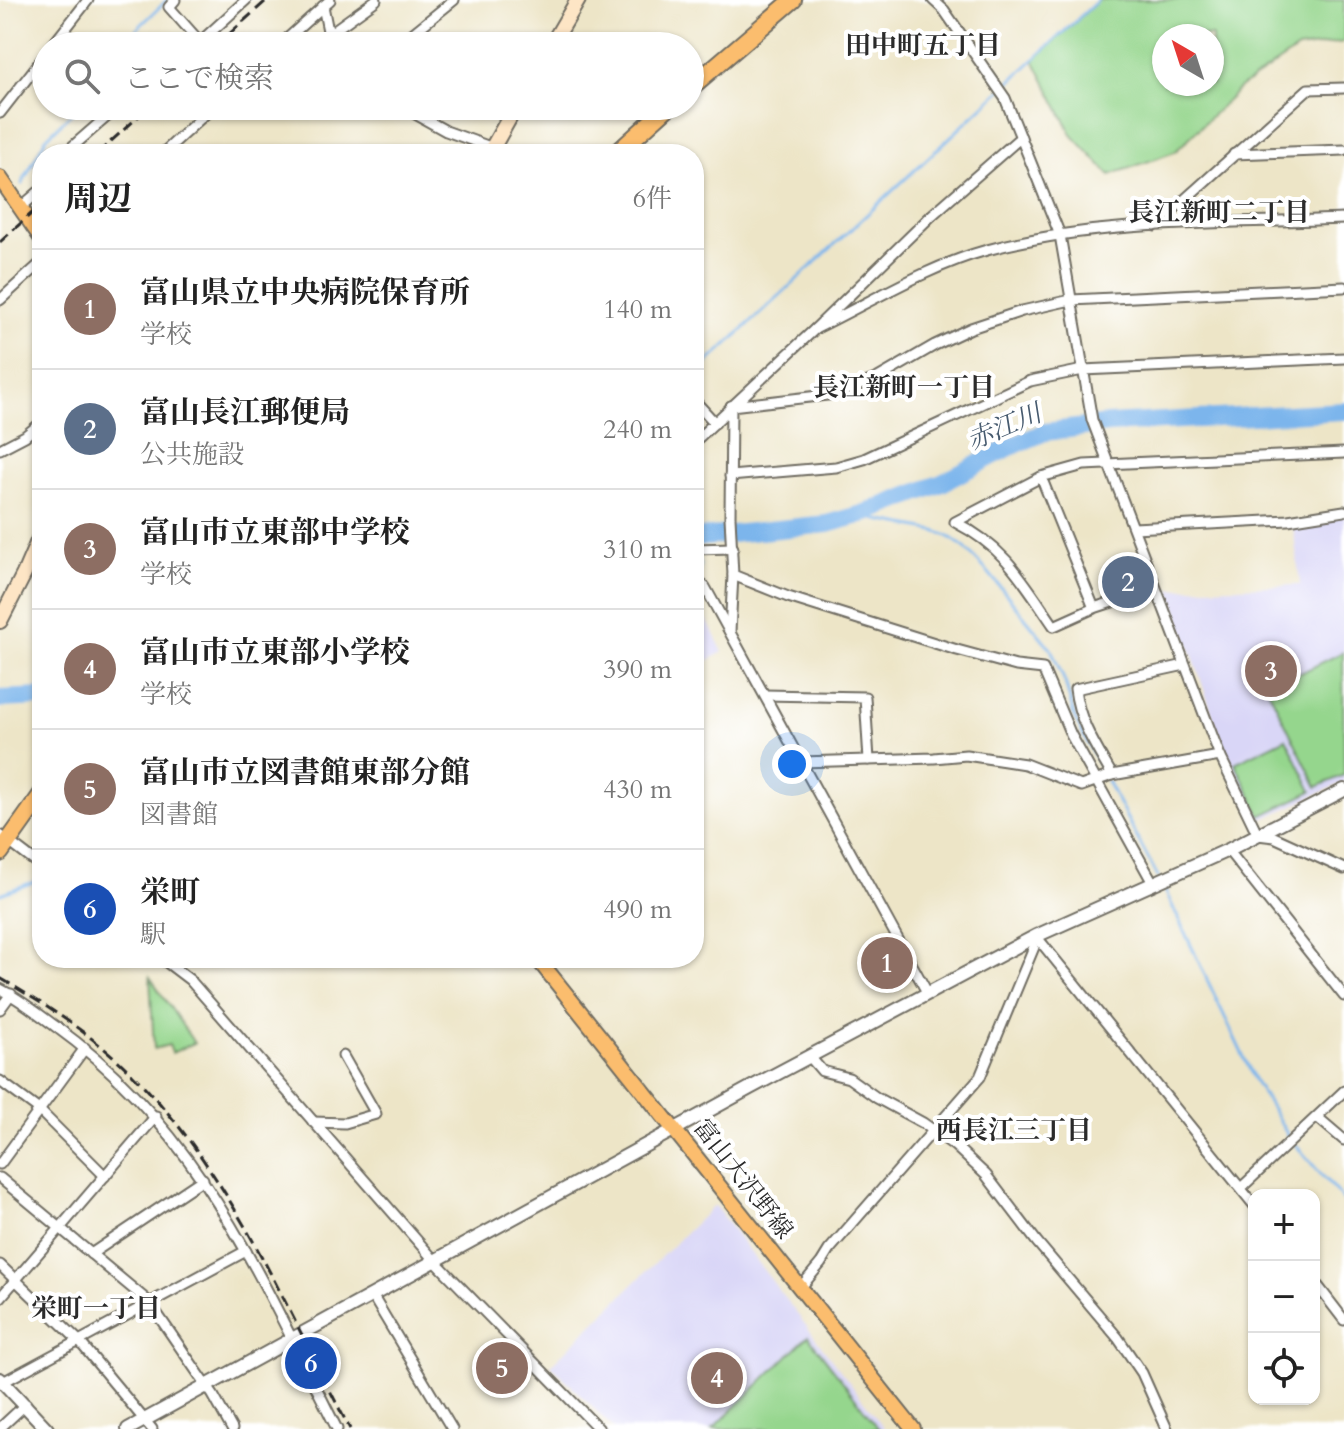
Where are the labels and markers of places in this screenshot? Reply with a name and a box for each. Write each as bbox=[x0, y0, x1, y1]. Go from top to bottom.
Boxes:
pin: 2 bbox=[1102, 552, 1154, 612]
pin: 3 bbox=[1245, 641, 1297, 701]
pin: 1 bbox=[861, 933, 913, 993]
pin: 6 bbox=[285, 1333, 337, 1393]
pin: 5 bbox=[476, 1338, 528, 1398]
pin: 4 bbox=[691, 1348, 743, 1408]

